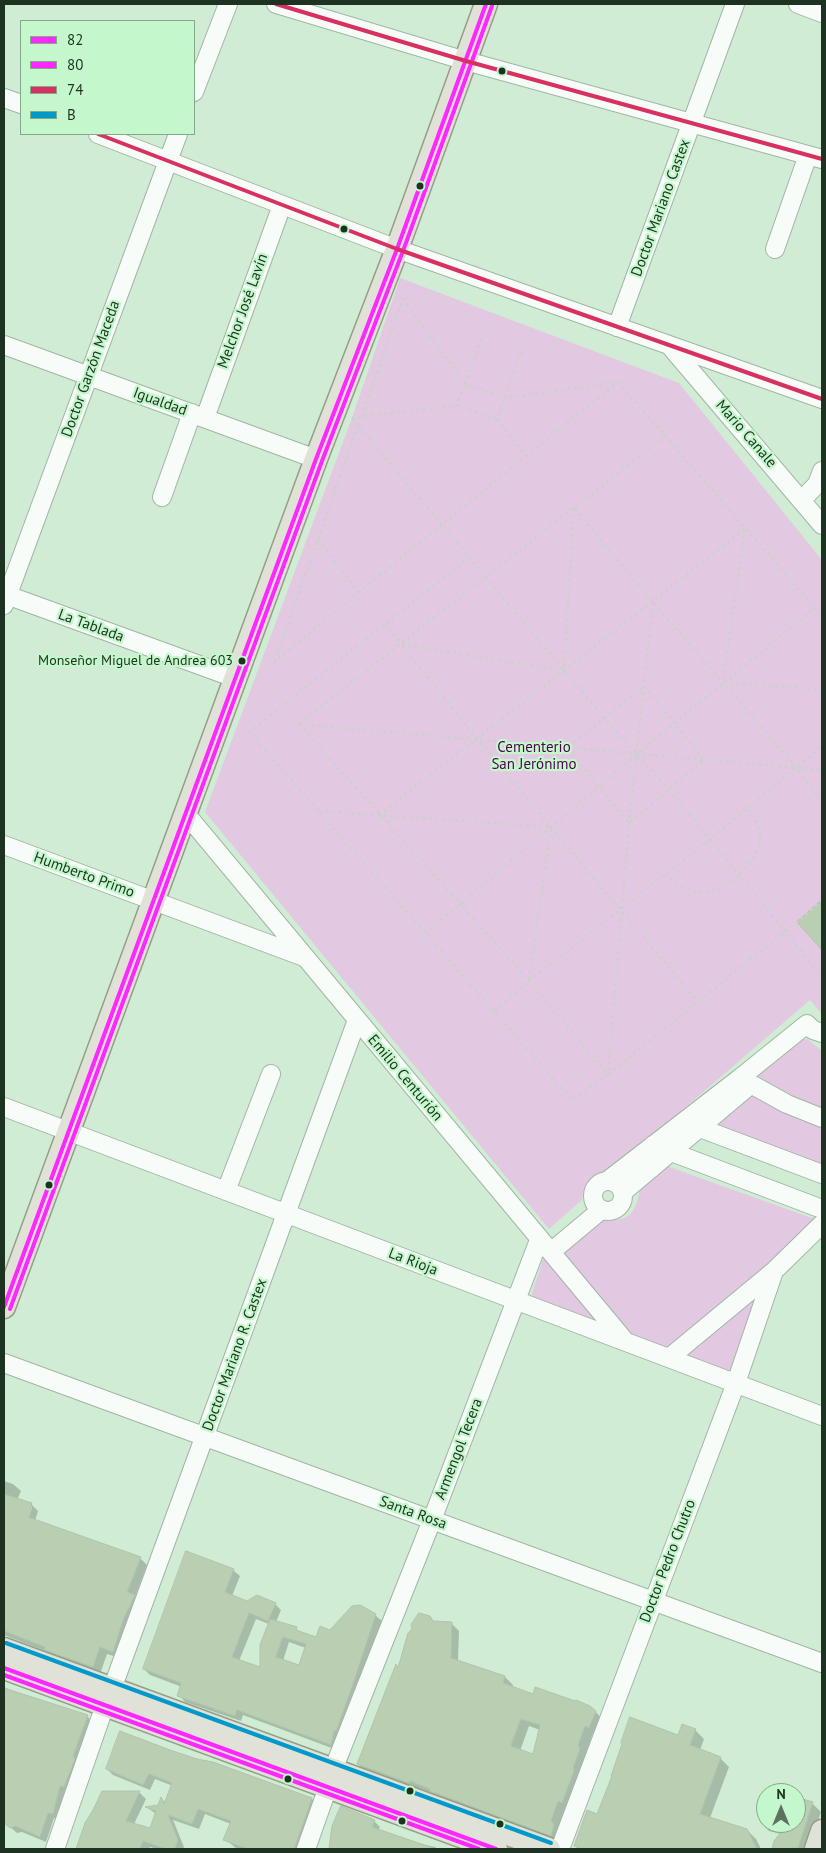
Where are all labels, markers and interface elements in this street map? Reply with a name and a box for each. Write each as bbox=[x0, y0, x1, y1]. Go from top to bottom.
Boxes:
legend bbox=[20, 20, 195, 135]
text: 82 bbox=[67, 30, 83, 49]
text: 80 bbox=[67, 55, 83, 74]
unlabelled marker bbox=[497, 66, 507, 76]
text: 74 bbox=[67, 80, 83, 99]
text: B bbox=[67, 105, 76, 124]
street label: Doctor Mariano Castex bbox=[628, 137, 694, 279]
unlabelled marker bbox=[415, 181, 425, 191]
unlabelled marker bbox=[339, 224, 349, 234]
street label: Melchor José Lavín bbox=[214, 251, 272, 371]
street label: Doctor Garzón Maceda bbox=[58, 298, 124, 440]
street label: Igualdad bbox=[131, 384, 189, 420]
street label: Mario Canale bbox=[712, 396, 780, 472]
street label: La Tablada bbox=[56, 606, 126, 646]
place label: Monseñor Miguel de Andrea 603 bbox=[38, 653, 233, 669]
marker: Monseñor Miguel de Andrea 603 bbox=[237, 656, 247, 666]
park label: Cementerio San Jerónimo bbox=[491, 739, 577, 774]
street label: Humberto Primo bbox=[31, 848, 137, 902]
street label: Emilio Centurión bbox=[364, 1031, 446, 1125]
unlabelled marker bbox=[44, 1180, 54, 1190]
street label: La Rioja bbox=[386, 1244, 440, 1280]
street label: Doctor Mariano R. Castex bbox=[199, 1276, 271, 1434]
street label: Armengol Tecera bbox=[431, 1396, 487, 1502]
street label: Santa Rosa bbox=[377, 1493, 449, 1533]
street label: Doctor Pedro Chutro bbox=[636, 1497, 700, 1625]
unlabelled marker bbox=[283, 1774, 293, 1784]
north arrow bbox=[756, 1783, 806, 1833]
text: N bbox=[776, 1785, 786, 1803]
unlabelled marker bbox=[405, 1786, 415, 1796]
unlabelled marker bbox=[397, 1816, 407, 1826]
unlabelled marker bbox=[495, 1819, 505, 1829]

